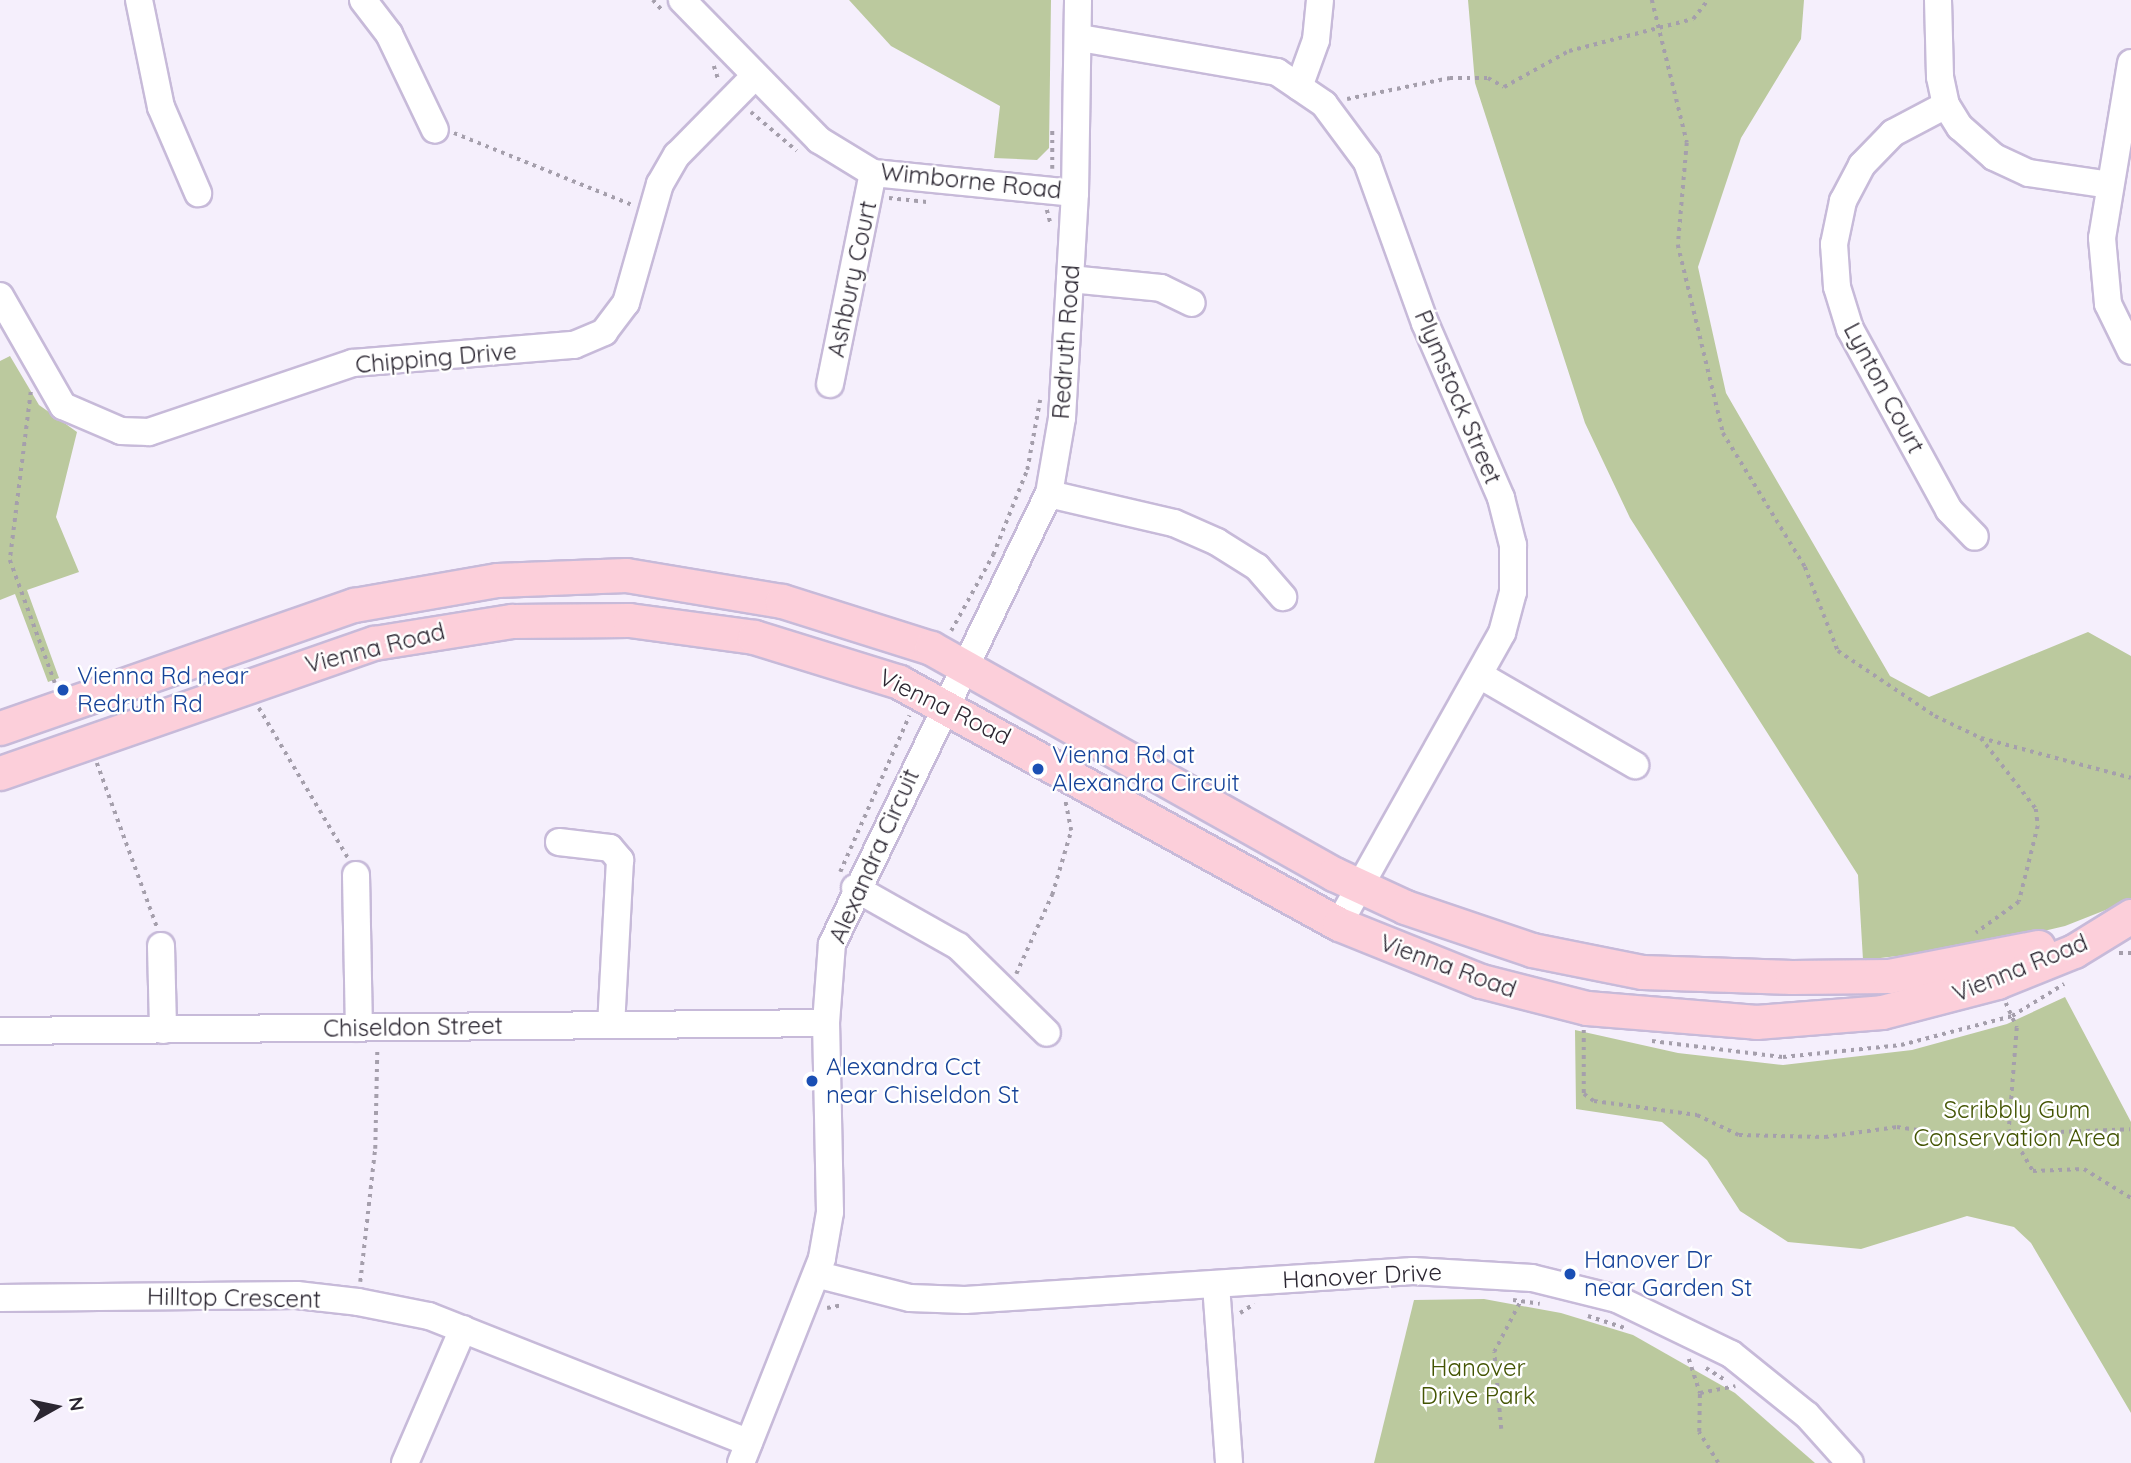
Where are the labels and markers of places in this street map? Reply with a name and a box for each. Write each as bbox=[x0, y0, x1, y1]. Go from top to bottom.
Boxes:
place label: Vienna Rd near Redruth Rd bbox=[77, 662, 249, 718]
marker: Vienna Rd near Redruth Rd bbox=[55, 682, 71, 698]
place label: Vienna Rd at Alexandra Circuit bbox=[1052, 741, 1240, 797]
marker: Vienna Rd at Alexandra Circuit bbox=[1030, 761, 1046, 777]
place label: Alexandra Cct near Chiseldon St bbox=[826, 1053, 1019, 1109]
marker: Alexandra Cct near Chiseldon St bbox=[804, 1073, 820, 1089]
place label: Hanover Dr near Garden St bbox=[1584, 1246, 1752, 1302]
marker: Hanover Dr near Garden St bbox=[1562, 1266, 1578, 1282]

